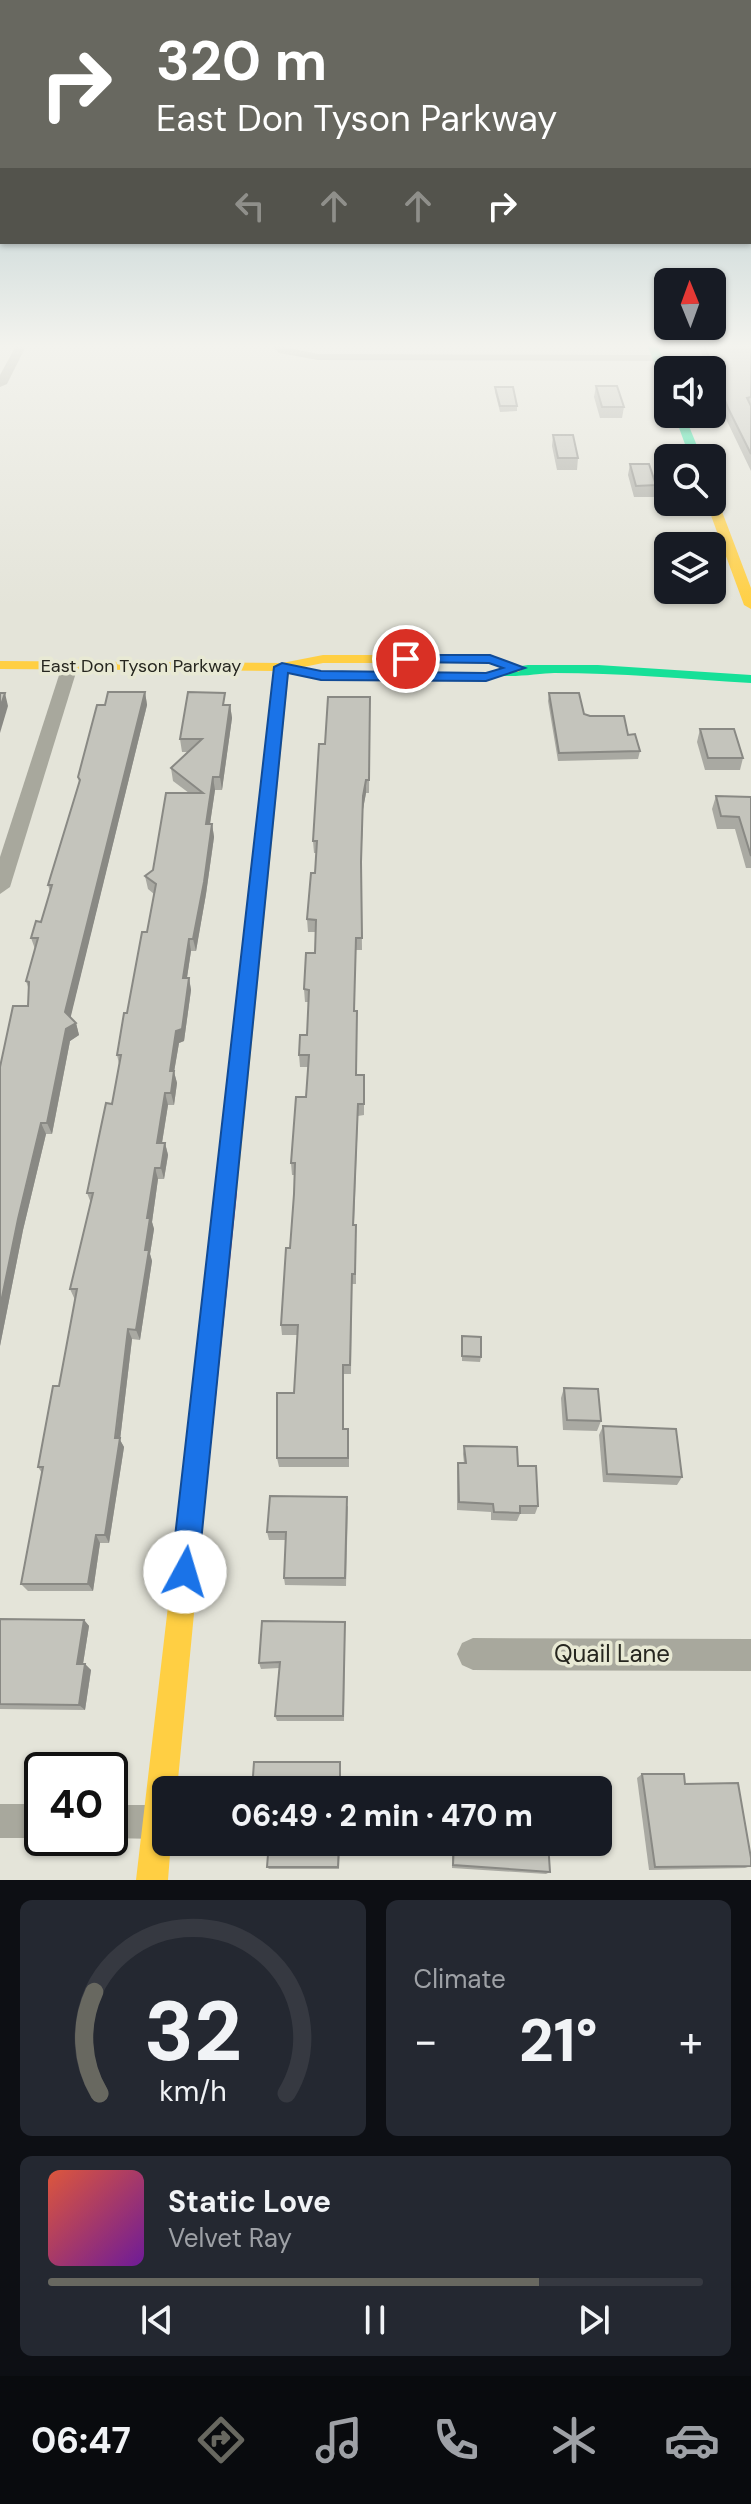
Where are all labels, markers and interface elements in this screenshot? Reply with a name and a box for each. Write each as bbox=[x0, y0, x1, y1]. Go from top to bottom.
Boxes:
text: 320 m bbox=[156, 24, 327, 97]
icon: right bbox=[24, 32, 128, 136]
text: East Don Tyson Parkway bbox=[156, 95, 557, 142]
icon: left bbox=[228, 184, 272, 228]
icon: ahead bbox=[312, 184, 356, 228]
icon: ahead bbox=[396, 184, 440, 228]
icon: right bbox=[480, 184, 524, 228]
north arrow bbox=[654, 268, 726, 340]
map controls bbox=[654, 268, 726, 604]
button: sound bbox=[654, 356, 726, 428]
button: search bbox=[654, 444, 726, 516]
button: layers bbox=[654, 532, 726, 604]
pin bbox=[372, 625, 440, 693]
icon: arrive bbox=[384, 637, 428, 681]
street label: East Don Tyson Parkway bbox=[41, 654, 241, 678]
position arrow bbox=[143, 1530, 227, 1614]
street label: Quail Lane bbox=[554, 1638, 670, 1669]
speed limit sign: 40 bbox=[24, 1752, 128, 1856]
text: 06:49 · 2 min · 470 m bbox=[231, 1796, 533, 1835]
text: Climate bbox=[414, 1962, 506, 1996]
text: 32 bbox=[144, 1977, 242, 2086]
text: 21° bbox=[519, 2001, 598, 2080]
text: − bbox=[414, 2012, 438, 2070]
text: + bbox=[679, 2012, 703, 2070]
text: km/h bbox=[159, 2073, 227, 2110]
text: Static Love bbox=[168, 2182, 331, 2221]
text: Velvet Ray bbox=[168, 2221, 292, 2255]
icon: previous bbox=[135, 2298, 179, 2342]
icon: pause bbox=[353, 2298, 397, 2342]
icon: next bbox=[572, 2298, 616, 2342]
icon: directions bbox=[193, 2412, 249, 2468]
icon: music bbox=[311, 2412, 367, 2468]
icon: phone bbox=[428, 2412, 484, 2468]
icon: climate bbox=[546, 2412, 602, 2468]
icon: car bbox=[664, 2412, 720, 2468]
text: 06:47 bbox=[31, 2417, 131, 2464]

